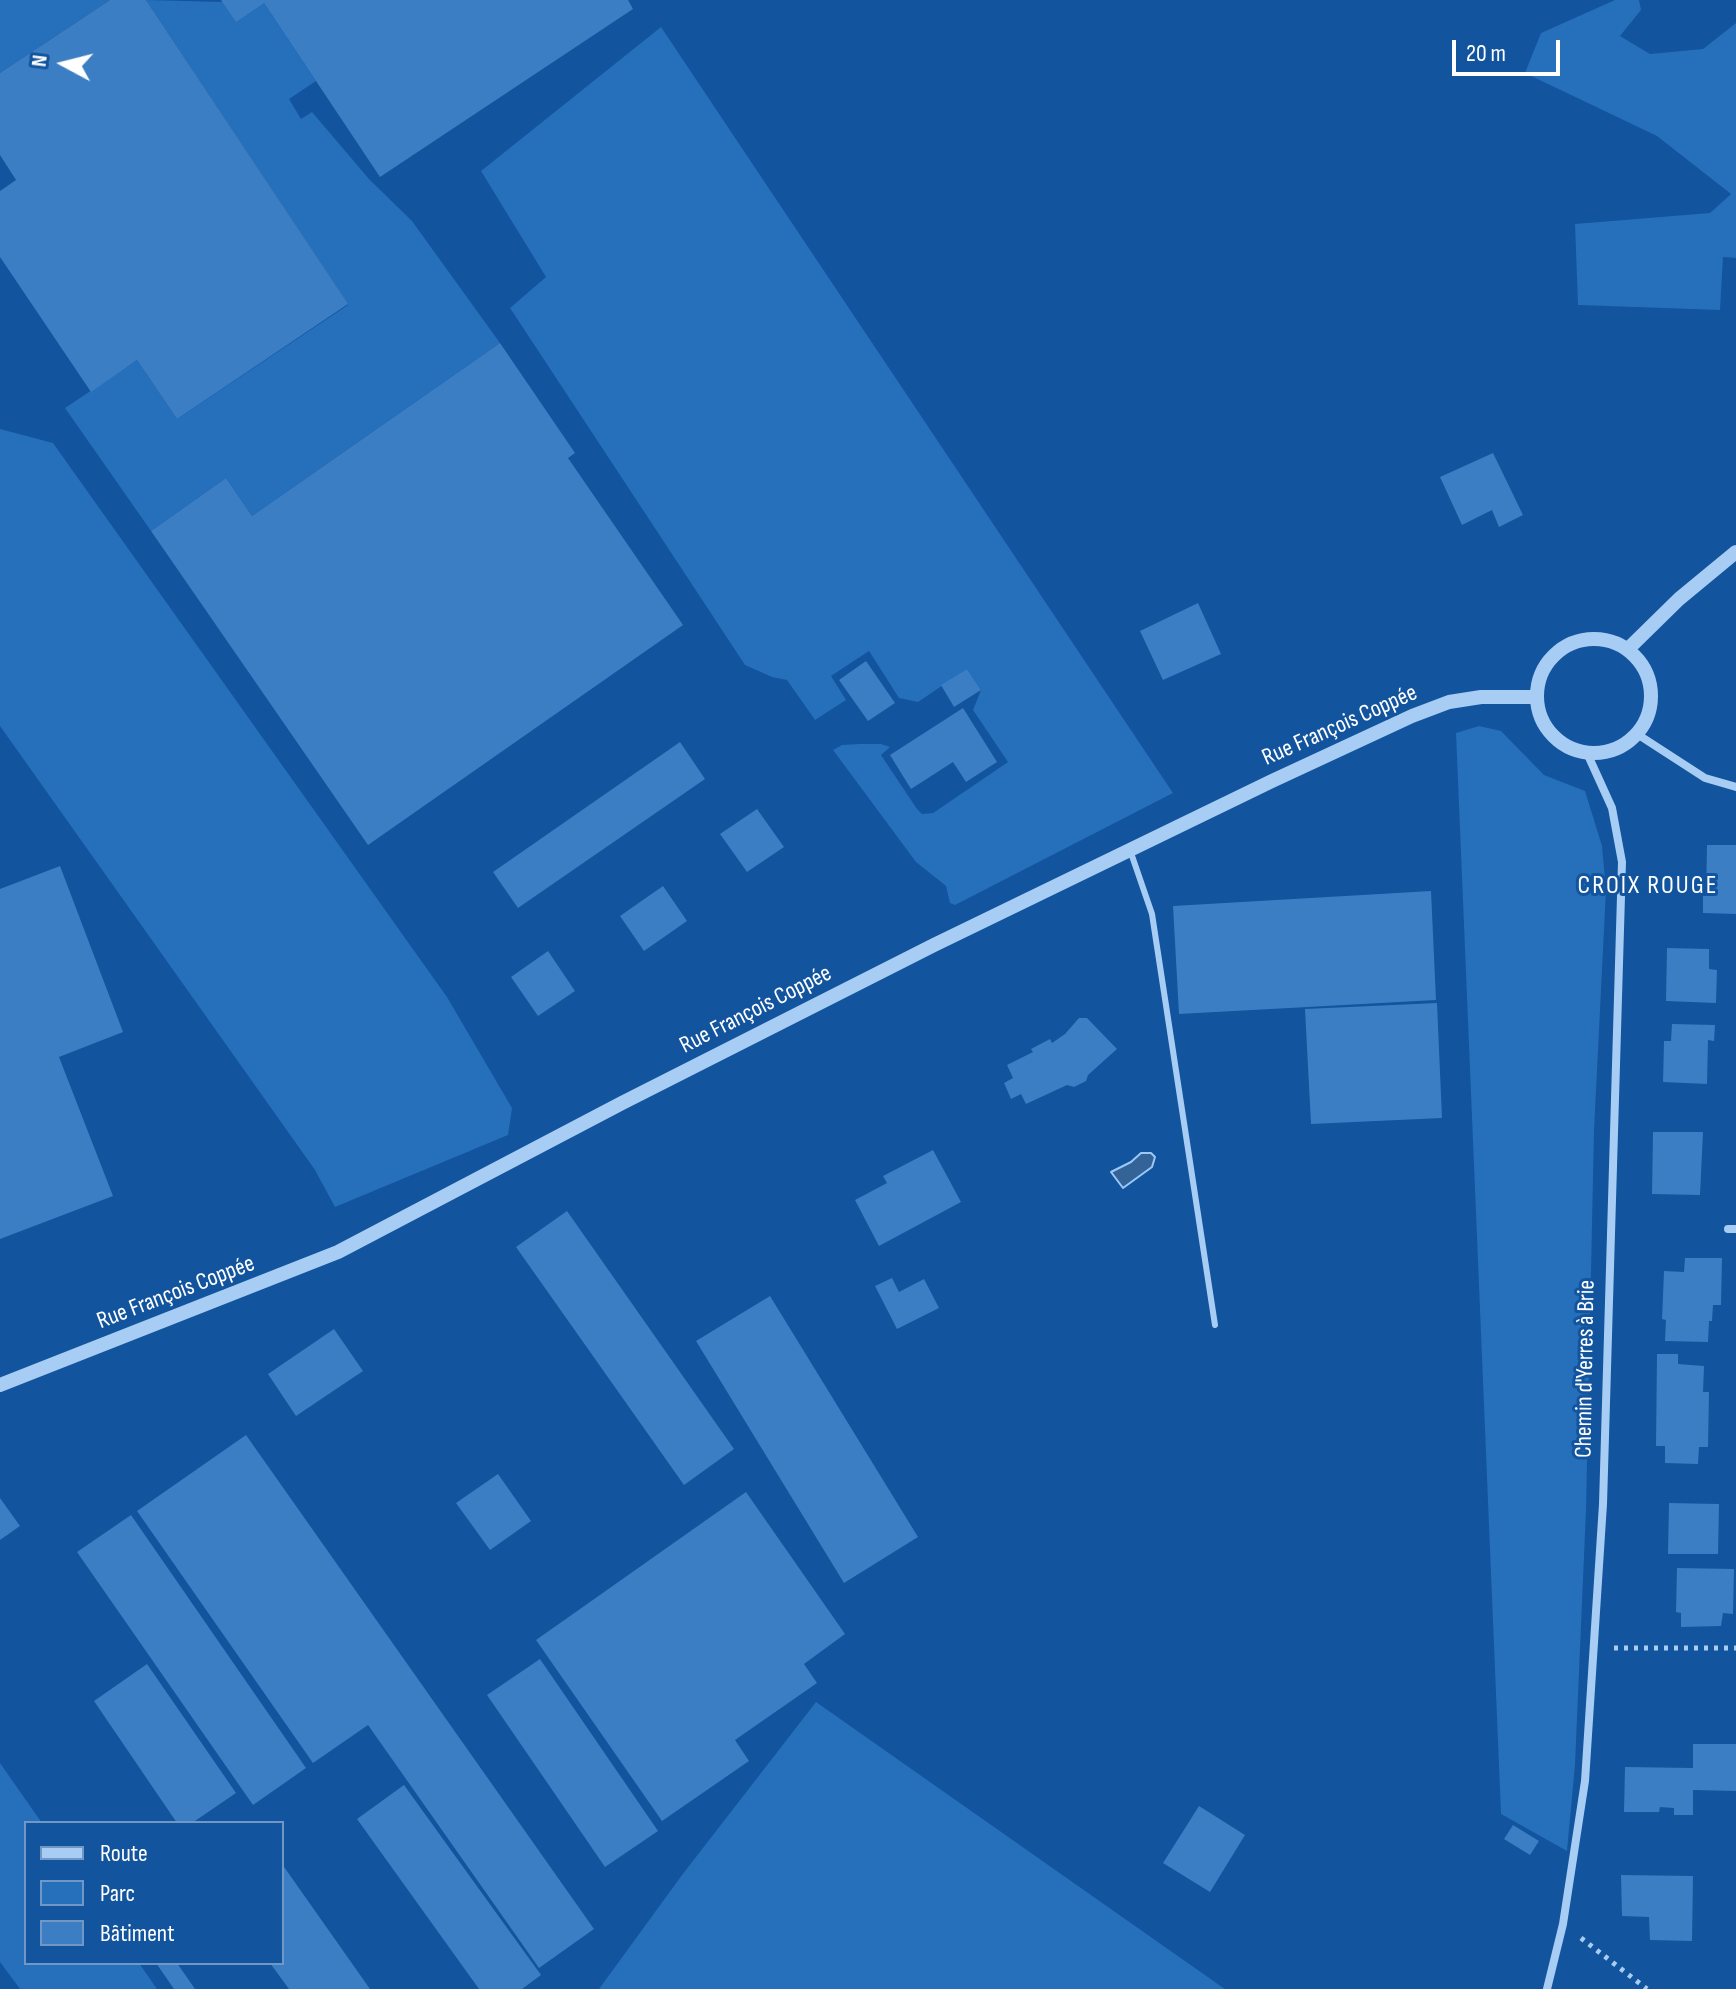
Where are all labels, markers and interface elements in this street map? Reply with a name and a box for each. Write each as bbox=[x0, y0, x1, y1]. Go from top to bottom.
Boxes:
north arrow bbox=[24, 24, 104, 104]
scale bar bbox=[1456, 24, 1564, 74]
text: 20 m bbox=[1466, 39, 1506, 68]
text: N bbox=[26, 54, 54, 68]
street label: Rue François Coppée bbox=[1258, 679, 1422, 773]
district label: CROIX ROUGE bbox=[1578, 870, 1718, 902]
street label: Rue François Coppée bbox=[675, 959, 837, 1061]
street label: Rue François Coppée bbox=[93, 1250, 259, 1336]
street label: Chemin d'Yerres à Brie bbox=[1570, 1280, 1602, 1458]
legend bbox=[24, 1821, 284, 1965]
text: Route bbox=[100, 1839, 148, 1868]
text: Parc bbox=[100, 1879, 135, 1908]
text: Bâtiment bbox=[100, 1919, 175, 1948]

